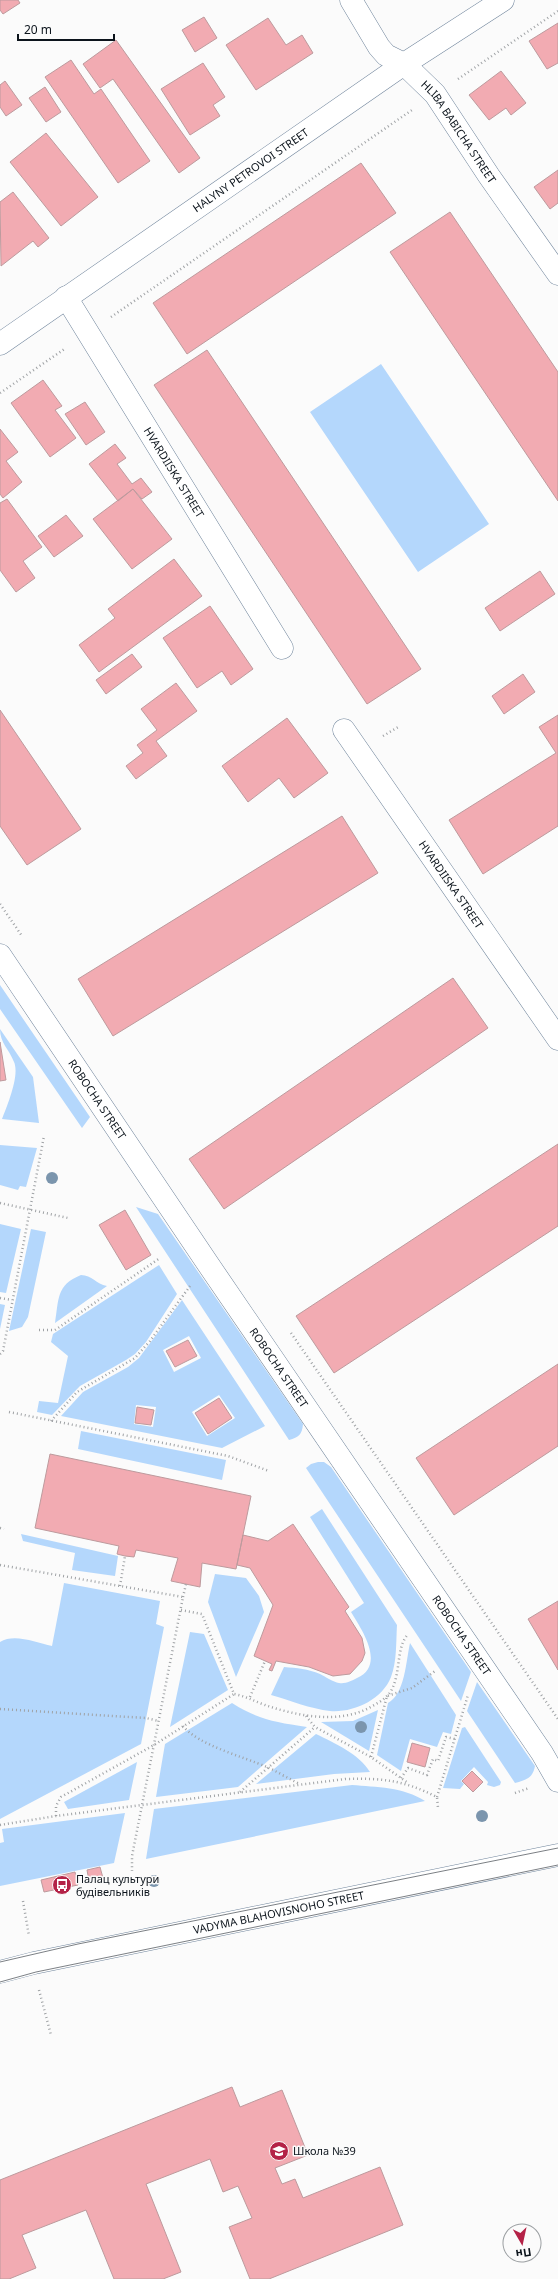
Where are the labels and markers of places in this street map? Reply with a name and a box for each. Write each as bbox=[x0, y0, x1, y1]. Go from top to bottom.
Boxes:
place label: Палац культури будівельників bbox=[76, 1871, 159, 1899]
bus stop icon: Палац культури будівельників bbox=[51, 1874, 73, 1896]
school or university icon: Школа №39 bbox=[268, 2140, 290, 2162]
place label: Школа №39 bbox=[293, 2143, 356, 2158]

